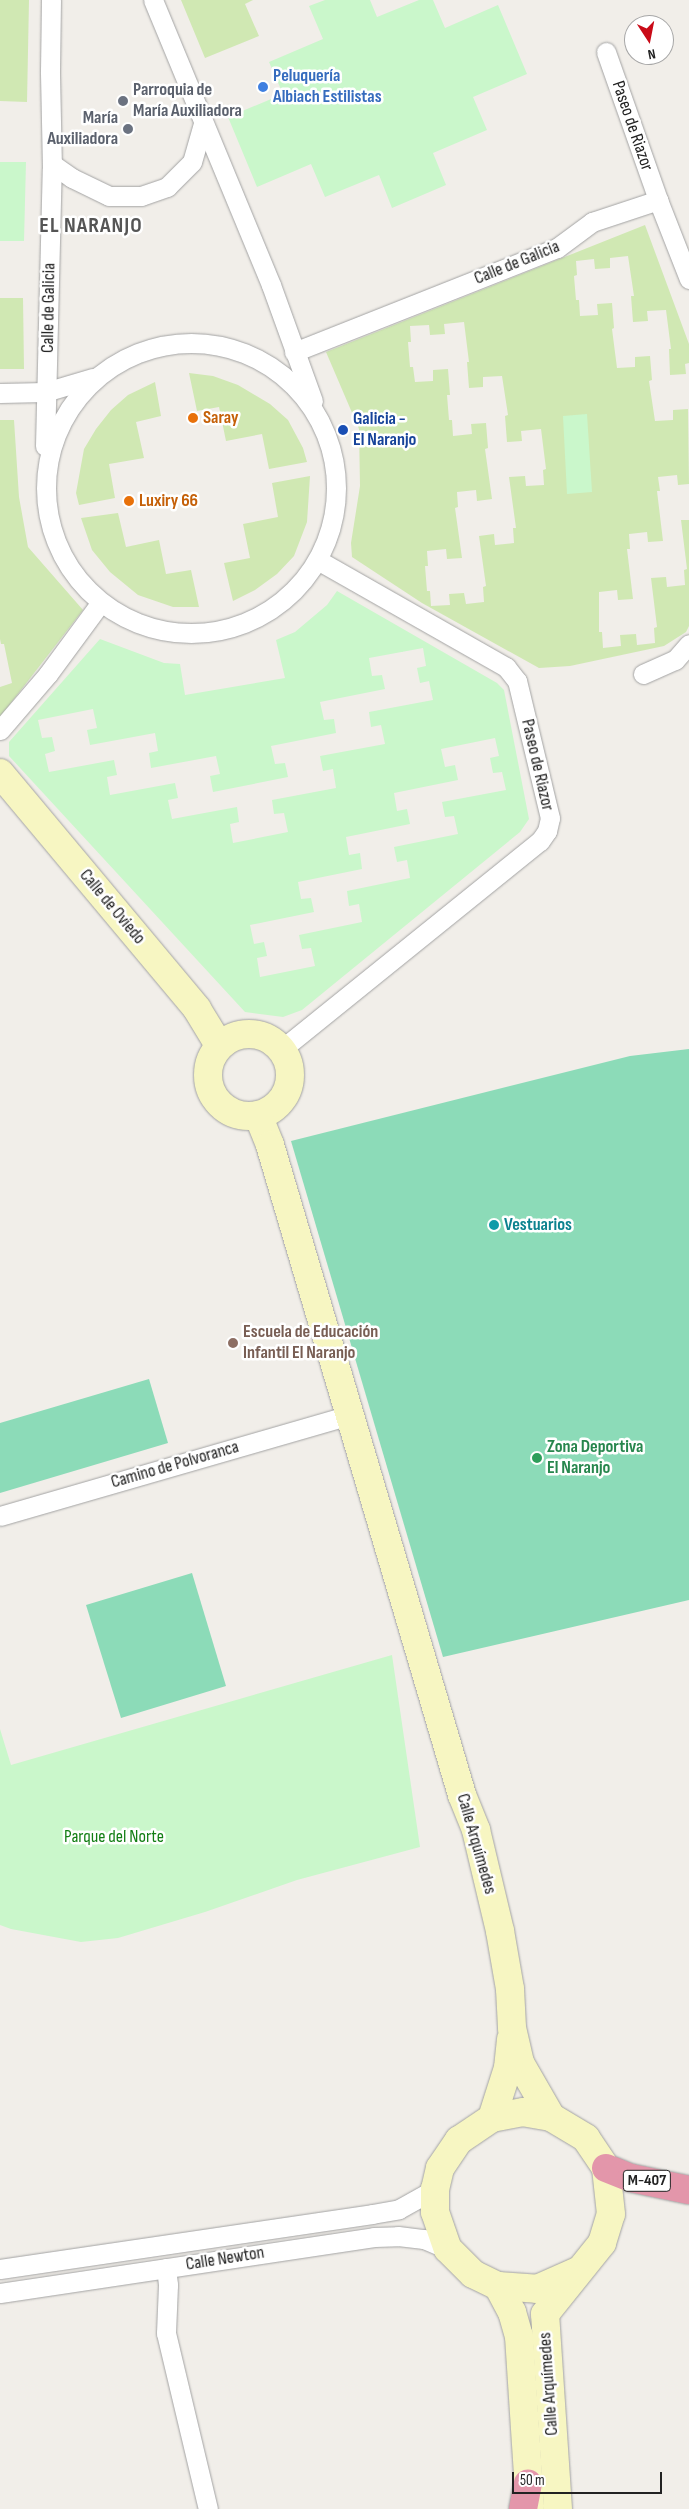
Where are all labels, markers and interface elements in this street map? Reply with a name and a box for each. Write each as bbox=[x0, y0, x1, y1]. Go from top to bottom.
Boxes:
north arrow bbox=[624, 15, 674, 65]
text: N bbox=[646, 45, 657, 63]
place label: Peluquería Albiach Estilistas bbox=[273, 66, 382, 108]
street label: Paseo de Riazor bbox=[607, 78, 657, 174]
place label: Parroquia de María Auxiliadora bbox=[133, 80, 242, 122]
marker: Peluquería Albiach Estilistas bbox=[257, 81, 269, 93]
marker: Parroquia de María Auxiliadora bbox=[117, 95, 129, 107]
place label: María Auxiliadora bbox=[47, 108, 118, 150]
marker: María Auxiliadora bbox=[122, 123, 134, 135]
district label: EL NARANJO bbox=[38, 213, 144, 239]
street label: Calle de Galicia bbox=[471, 236, 563, 290]
street label: Calle de Galicia bbox=[37, 263, 61, 353]
place label: Saray bbox=[203, 407, 239, 429]
place label: Galicia - El Naranjo bbox=[353, 409, 416, 452]
marker: Saray bbox=[187, 412, 199, 424]
marker: Galicia - El Naranjo bbox=[337, 424, 349, 436]
place label: Luxiry 66 bbox=[139, 490, 198, 512]
marker: Luxiry 66 bbox=[123, 495, 135, 507]
street label: Paseo de Riazor bbox=[516, 717, 558, 813]
street label: Calle de Oviedo bbox=[74, 865, 150, 949]
place label: Vestuarios bbox=[504, 1214, 572, 1236]
marker: Vestuarios bbox=[488, 1219, 500, 1231]
place label: Escuela de Educación Infantil El Naranjo bbox=[243, 1322, 378, 1365]
marker: Escuela de Educación Infantil El Naranjo bbox=[227, 1337, 239, 1349]
street label: Camino de Polvoranca bbox=[109, 1436, 241, 1494]
place label: Zona Deportiva El Naranjo bbox=[547, 1437, 643, 1480]
marker: Zona Deportiva El Naranjo bbox=[531, 1452, 543, 1464]
street label: Calle Arquímedes bbox=[451, 1791, 501, 1897]
park label: Parque del Norte bbox=[64, 1826, 164, 1848]
road number: M-407 bbox=[622, 2168, 672, 2194]
street label: Calle Newton bbox=[184, 2242, 266, 2276]
street label: Calle Arquímedes bbox=[535, 2332, 563, 2436]
scale bar bbox=[514, 2462, 664, 2494]
text: 50 m bbox=[520, 2471, 545, 2490]

